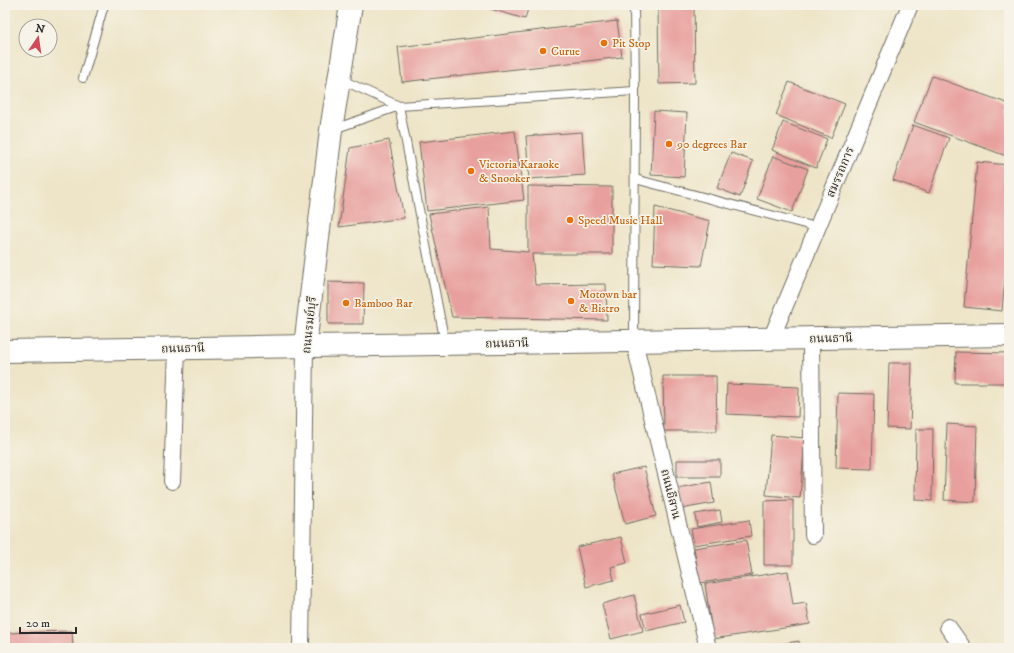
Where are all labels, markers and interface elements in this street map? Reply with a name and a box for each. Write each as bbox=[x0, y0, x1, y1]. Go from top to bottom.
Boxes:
north arrow bbox=[18, 18, 58, 58]
text: N bbox=[34, 21, 46, 37]
place label: Pit Stop bbox=[612, 36, 650, 51]
marker: Pit Stop bbox=[599, 38, 609, 48]
place label: Curue bbox=[551, 44, 580, 59]
marker: Curue bbox=[538, 46, 548, 56]
place label: 90 degrees Bar bbox=[676, 137, 747, 152]
marker: 90 degrees Bar bbox=[664, 139, 674, 149]
street label: สมรรถการ bbox=[823, 145, 858, 200]
place label: Victoria Karaoke & Snooker bbox=[478, 157, 559, 186]
marker: Victoria Karaoke & Snooker bbox=[466, 166, 476, 176]
place label: Speed Music Hall bbox=[578, 213, 663, 228]
marker: Speed Music Hall bbox=[565, 215, 575, 225]
place label: Motown bar & Bistro bbox=[579, 287, 638, 316]
street label: ถนนรมย์บุรี bbox=[299, 296, 320, 354]
place label: Bamboo Bar bbox=[354, 296, 413, 311]
marker: Motown bar & Bistro bbox=[566, 296, 576, 306]
marker: Bamboo Bar bbox=[341, 298, 351, 308]
street label: ถนนธานี bbox=[809, 331, 853, 346]
street label: ถนนธานี bbox=[485, 336, 529, 351]
street label: ถนนธานี bbox=[161, 341, 205, 356]
street label: ถนนอีสาน bbox=[657, 467, 684, 521]
scale bar bbox=[20, 609, 76, 635]
text: 20 m bbox=[26, 616, 50, 631]

